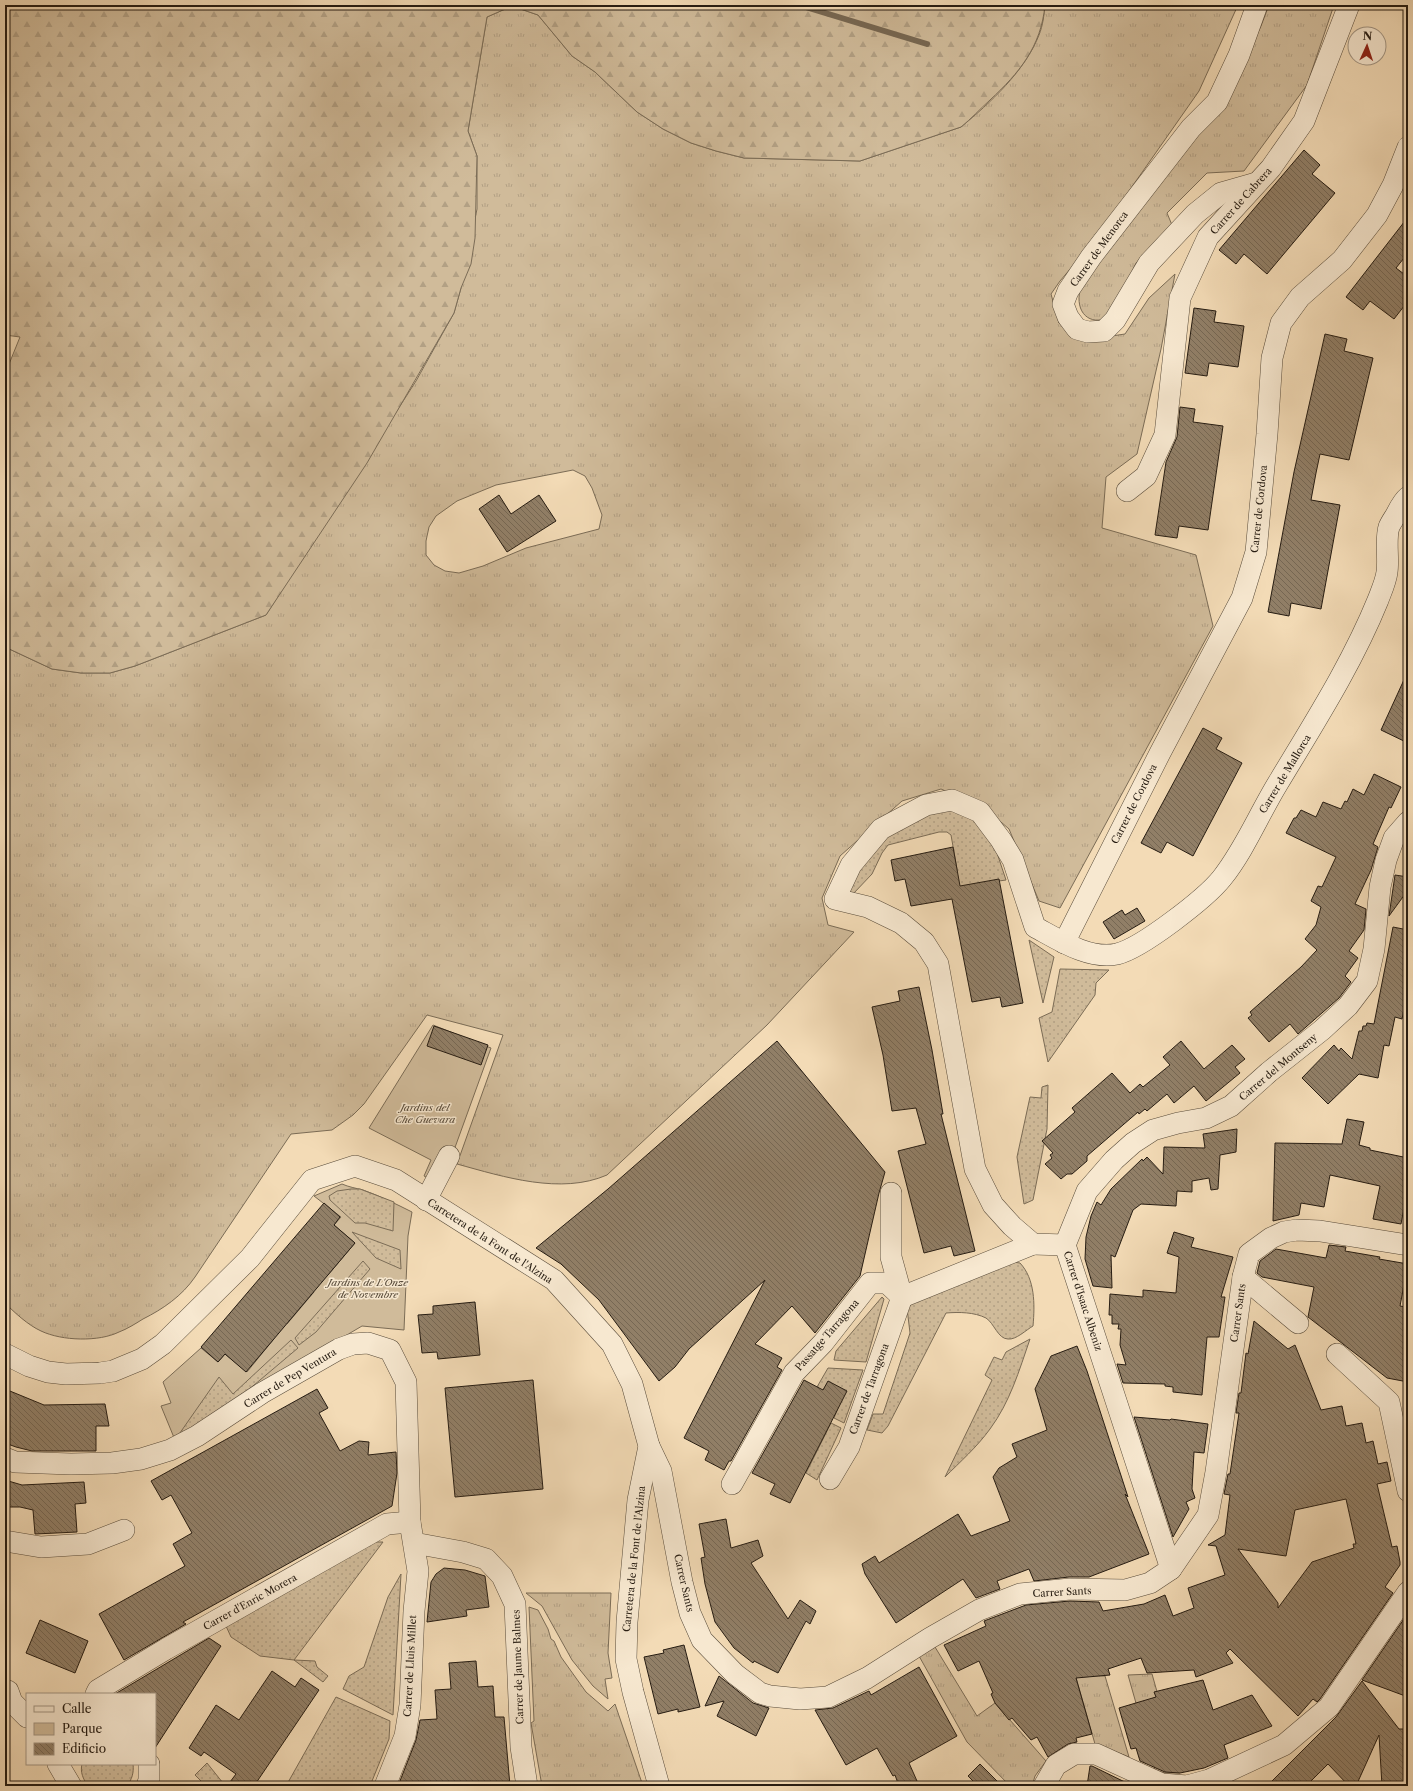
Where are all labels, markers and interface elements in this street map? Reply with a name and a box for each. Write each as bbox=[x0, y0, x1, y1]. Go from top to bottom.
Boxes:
north arrow bbox=[1347, 26, 1387, 66]
text: N bbox=[1362, 29, 1373, 43]
street label: Carrer de Cabrera bbox=[1207, 164, 1275, 237]
street label: Carrer de Menorca bbox=[1067, 208, 1131, 289]
street label: Carrer de Cordova bbox=[1248, 464, 1270, 554]
street label: Carrer de Mallorca bbox=[1256, 732, 1314, 816]
street label: Carrer de Cordova bbox=[1108, 761, 1160, 846]
street label: Carrer del Montseny bbox=[1236, 1030, 1320, 1104]
park label: Jardins del Che Guevara bbox=[395, 1101, 455, 1126]
street label: Carretera de la Font de l'Alzina bbox=[425, 1196, 556, 1287]
street label: Carrer d'Isaac Albeniz bbox=[1061, 1249, 1105, 1353]
park label: Jardins de L'Onze de Novembre bbox=[325, 1276, 409, 1301]
street label: Carrer Sants bbox=[1227, 1283, 1249, 1343]
street label: Passatge Tarragona bbox=[792, 1296, 862, 1374]
street label: Carrer de Tarragona bbox=[846, 1341, 892, 1436]
street label: Carrer de Pep Ventura bbox=[241, 1345, 339, 1411]
street label: Carretera de la Font de l'Alzina bbox=[620, 1485, 648, 1633]
street label: Carrer Sants bbox=[671, 1553, 697, 1613]
street label: Carrer d'Enric Morera bbox=[201, 1570, 300, 1633]
street label: Carrer Sants bbox=[1032, 1584, 1092, 1600]
street label: Carrer de Jaume Balmes bbox=[510, 1609, 526, 1725]
street label: Carrer de Lluis Millet bbox=[401, 1614, 419, 1717]
legend bbox=[26, 1693, 156, 1765]
text: Calle bbox=[62, 1701, 92, 1716]
text: Parque bbox=[62, 1721, 103, 1736]
text: Edificio bbox=[62, 1741, 106, 1756]

